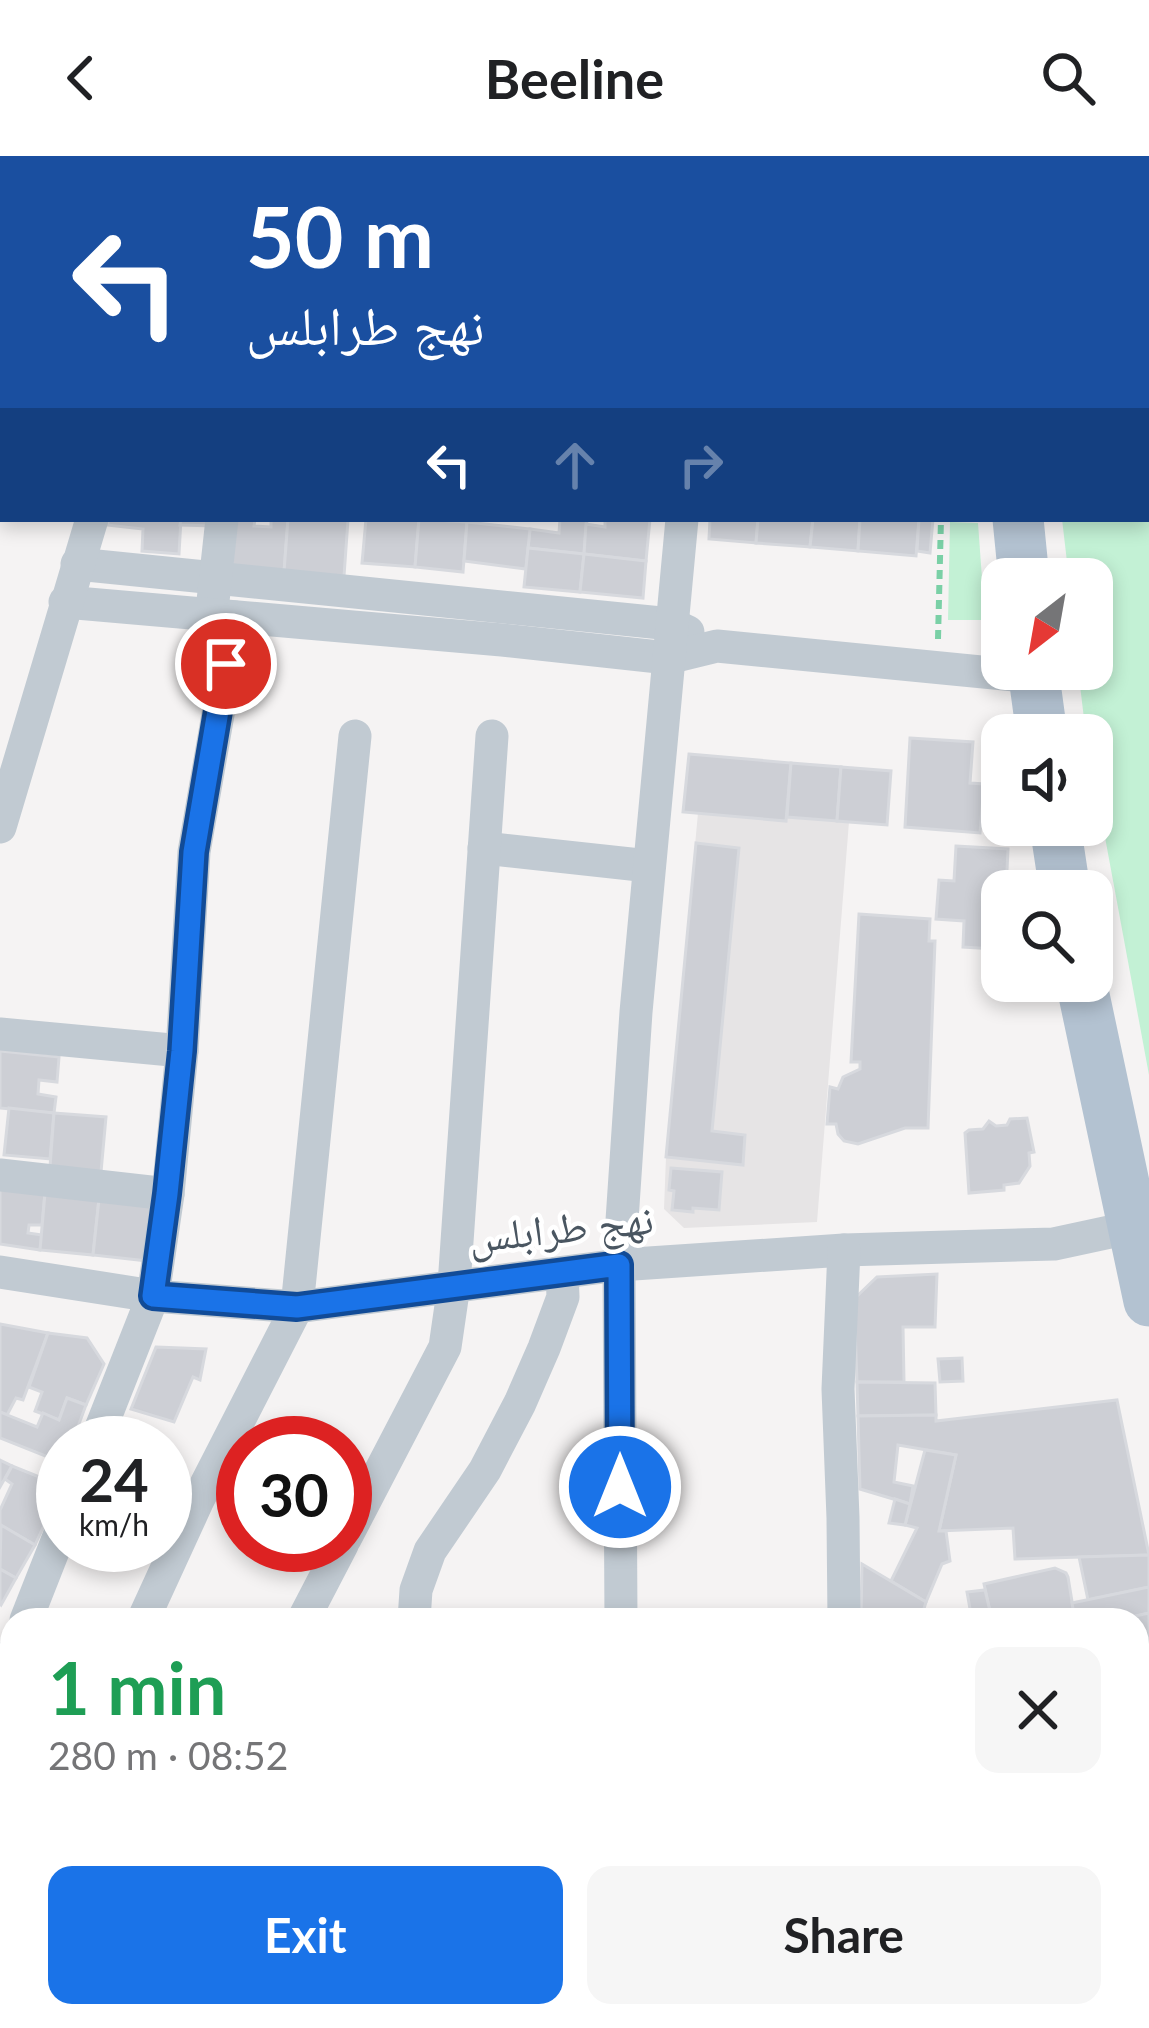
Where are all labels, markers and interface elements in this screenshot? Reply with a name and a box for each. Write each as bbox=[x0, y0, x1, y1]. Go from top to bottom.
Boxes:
icon: back bbox=[48, 45, 114, 111]
icon: search bbox=[1035, 45, 1101, 111]
text: Beeline bbox=[485, 46, 664, 111]
text: 50 m bbox=[246, 185, 434, 286]
icon: left bbox=[48, 204, 204, 360]
text: نهج طرابلس bbox=[246, 292, 485, 357]
icon: left bbox=[416, 432, 482, 498]
icon: ahead bbox=[542, 432, 608, 498]
icon: right bbox=[668, 432, 734, 498]
north arrow bbox=[981, 558, 1113, 690]
map controls bbox=[981, 558, 1113, 1002]
pin bbox=[175, 613, 277, 715]
icon: arrive bbox=[193, 631, 259, 697]
button: sound bbox=[981, 714, 1113, 846]
button: search bbox=[981, 870, 1113, 1002]
street label: نهج طرابلس bbox=[466, 1192, 656, 1265]
speed limit sign: 30 bbox=[216, 1416, 372, 1572]
position arrow bbox=[557, 1424, 683, 1550]
text: 24 bbox=[79, 1443, 149, 1515]
text: km/h bbox=[79, 1506, 149, 1542]
text: 1 min bbox=[48, 1644, 226, 1730]
button: close bbox=[975, 1647, 1101, 1773]
text: 280 m · 08:52 bbox=[48, 1732, 288, 1778]
button: Exit bbox=[48, 1866, 563, 2004]
button: Share bbox=[587, 1866, 1101, 2004]

